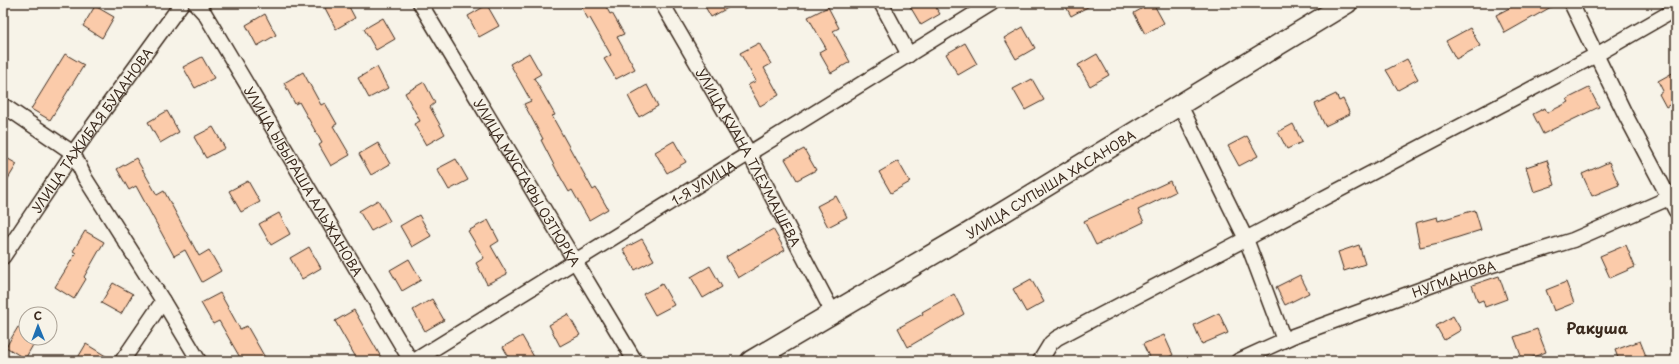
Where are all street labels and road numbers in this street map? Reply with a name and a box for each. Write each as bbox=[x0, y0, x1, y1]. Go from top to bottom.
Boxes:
street label: УЛИЦА ТАЖИБАЯ БУДАНОВА bbox=[26, 43, 156, 216]
street label: УЛИЦА КУАНА ТЛЕУМАШЕВА bbox=[692, 64, 806, 250]
street label: УЛИЦА ЫБЫРАША АЛЬЖАНОВА bbox=[240, 82, 368, 279]
street label: УЛИЦА МУСТАФЫ ОЗТЮРКА bbox=[470, 95, 585, 270]
street label: УЛИЦА СУПЫША ХАСАНОВА bbox=[962, 125, 1139, 242]
street label: 1-Я УЛИЦА bbox=[667, 155, 739, 209]
street label: НУГМАНОВА bbox=[1409, 255, 1498, 301]

